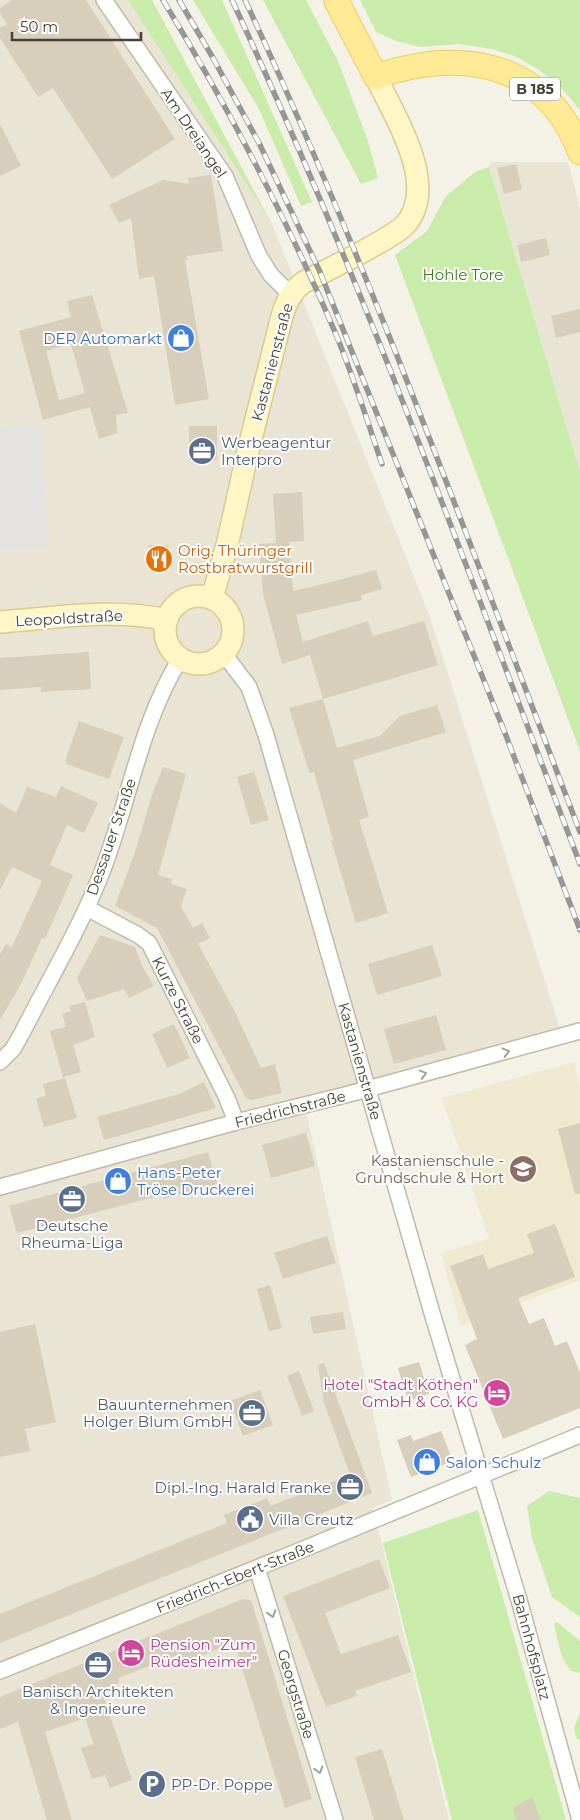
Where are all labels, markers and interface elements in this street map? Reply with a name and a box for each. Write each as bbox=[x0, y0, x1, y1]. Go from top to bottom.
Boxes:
scale bar bbox=[12, 10, 141, 42]
text: 50 m bbox=[20, 17, 58, 36]
road number: B 185 bbox=[510, 78, 560, 100]
street label: Am Dreiangel bbox=[157, 84, 231, 182]
park label: Hohle Tore bbox=[423, 265, 503, 284]
street label: Kastanienstraße bbox=[247, 301, 297, 423]
shop icon: DER Automarkt bbox=[166, 323, 196, 353]
place label: DER Automarkt bbox=[43, 329, 162, 348]
place label: Werbeagentur Interpro bbox=[221, 433, 331, 469]
office icon: Werbeagentur Interpro bbox=[187, 436, 217, 466]
place label: Orig. Thüringer Rostbratwurstgrill bbox=[178, 541, 313, 577]
restaurant icon: Orig. Thüringer Rostbratwurstgrill bbox=[144, 544, 174, 574]
street label: Leopoldstraße bbox=[15, 606, 123, 630]
street label: Dessauer Straße bbox=[82, 776, 140, 898]
street label: Kurze Straße bbox=[148, 953, 208, 1047]
street label: Kastanienstraße bbox=[334, 1000, 386, 1122]
one-way arrow bbox=[502, 1047, 510, 1057]
one-way arrow bbox=[419, 1069, 428, 1080]
street label: Friedrichstraße bbox=[233, 1086, 347, 1132]
place label: Kastanienschule - Grundschule & Hort bbox=[355, 1151, 504, 1187]
school or university icon: Kastanienschule - Grundschule & Hort bbox=[508, 1154, 538, 1184]
place label: Hans-Peter Tröse Druckerei bbox=[137, 1163, 254, 1199]
shop icon: Hans-Peter Tröse Druckerei bbox=[103, 1166, 133, 1196]
office icon: Deutsche Rheuma-Liga bbox=[57, 1184, 87, 1214]
place label: Deutsche Rheuma-Liga bbox=[21, 1216, 123, 1252]
place label: Hotel "Stadt Köthen" GmbH & Co. KG bbox=[323, 1375, 478, 1411]
hotel icon: Hotel "Stadt Köthen" GmbH & Co. KG bbox=[482, 1378, 512, 1408]
place label: Bauunternehmen Holger Blum GmbH bbox=[83, 1395, 233, 1431]
office icon: Bauunternehmen Holger Blum GmbH bbox=[237, 1398, 267, 1428]
shop icon: Salon Schulz bbox=[412, 1447, 442, 1477]
place label: Salon Schulz bbox=[446, 1453, 541, 1472]
office icon: Dipl.-Ing. Harald Franke bbox=[335, 1472, 365, 1502]
place label: Dipl.-Ing. Harald Franke bbox=[155, 1478, 331, 1497]
public building icon: Villa Creutz bbox=[235, 1504, 265, 1534]
place label: Villa Creutz bbox=[269, 1510, 354, 1529]
street label: Friedrich-Ebert-Straße bbox=[153, 1537, 317, 1617]
street label: Bahnhofsplatz bbox=[509, 1592, 555, 1703]
one-way arrow bbox=[266, 1610, 276, 1618]
place label: Pension "Zum Rüdesheimer" bbox=[150, 1635, 257, 1671]
hotel icon: Pension "Zum Rüdesheimer" bbox=[116, 1638, 146, 1668]
street label: Georgstraße bbox=[273, 1647, 319, 1741]
office icon: Banisch Architekten & Ingenieure bbox=[83, 1650, 113, 1680]
place label: Banisch Architekten & Ingenieure bbox=[22, 1682, 174, 1718]
one-way arrow bbox=[314, 1765, 324, 1773]
parking icon: PP-Dr. Poppe bbox=[137, 1769, 167, 1799]
place label: PP-Dr. Poppe bbox=[171, 1775, 273, 1794]

